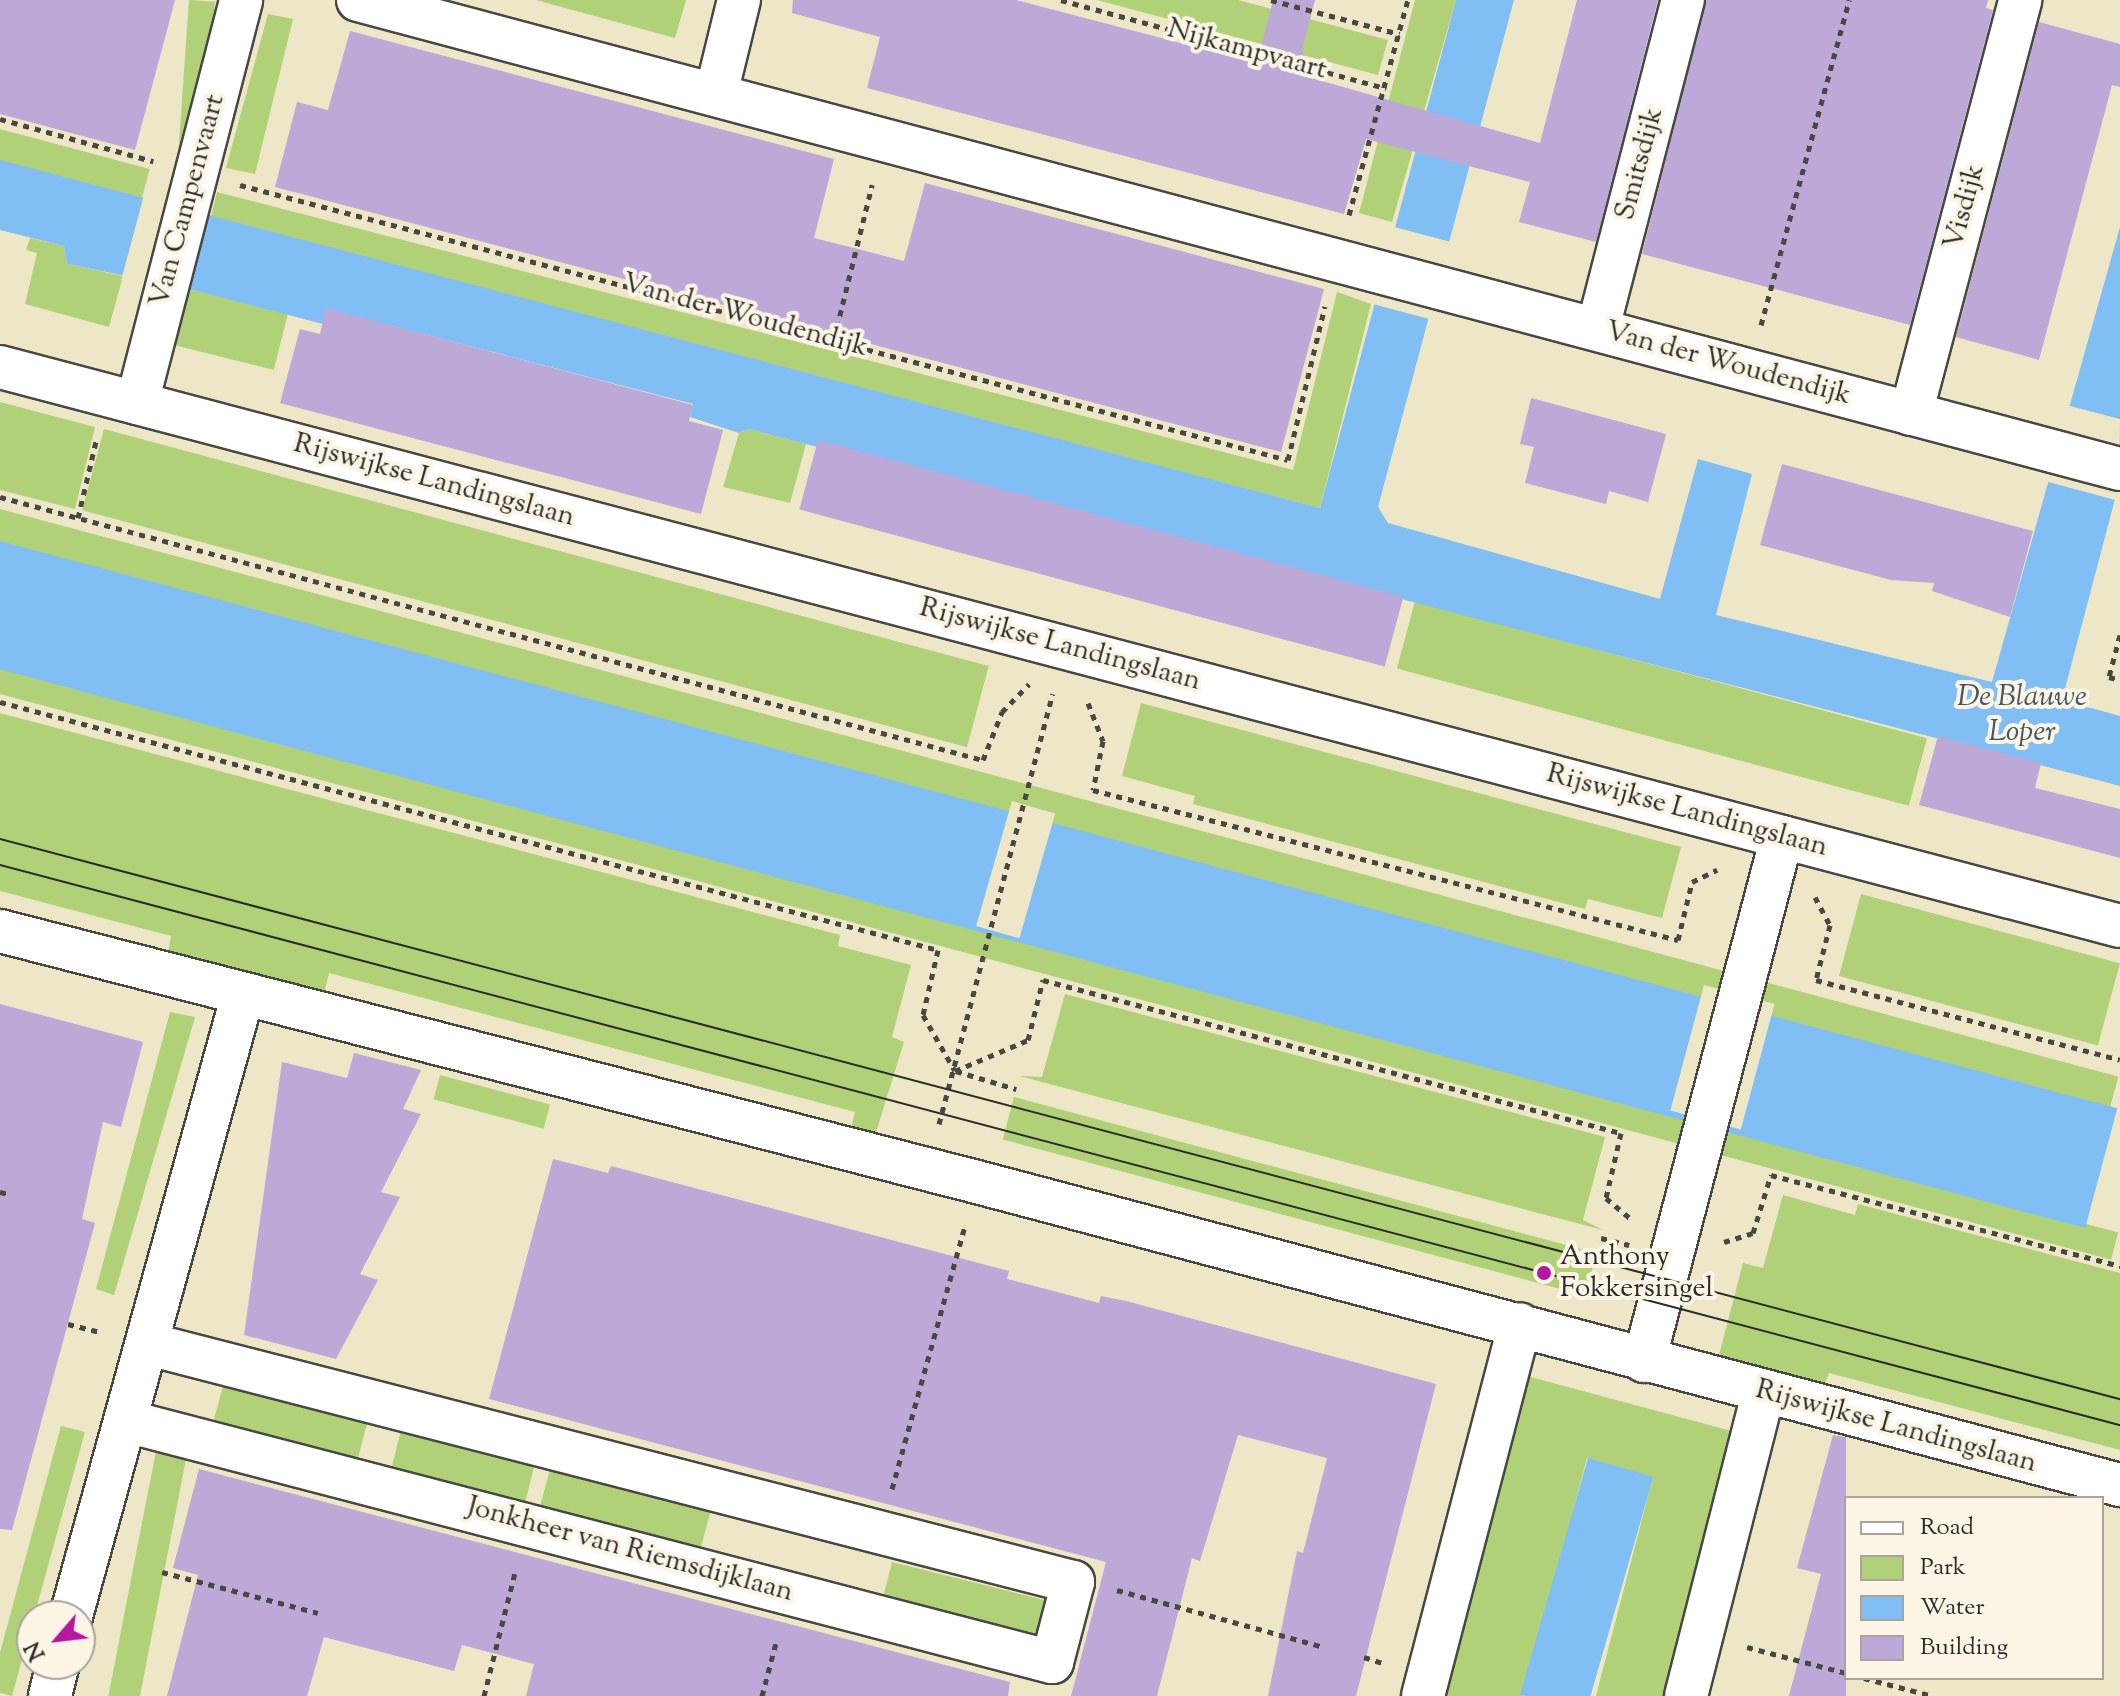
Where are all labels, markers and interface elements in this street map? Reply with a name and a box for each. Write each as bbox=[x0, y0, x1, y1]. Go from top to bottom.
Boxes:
street label: Nijkampvaart bbox=[1164, 13, 1330, 87]
street label: Van Campenvaart bbox=[143, 91, 233, 311]
street label: Smitsdijk bbox=[1609, 104, 1671, 224]
street label: Visdijk bbox=[1938, 161, 1992, 253]
street label: Van der Woudendijk bbox=[619, 267, 871, 365]
street label: Van der Woudendijk bbox=[1602, 315, 1854, 413]
street label: Rijswijkse Landingslaan bbox=[290, 427, 578, 535]
street label: Rijswijkse Landingslaan bbox=[916, 591, 1204, 699]
water label: De Blauwe Loper bbox=[1957, 680, 2087, 750]
street label: Rijswijkse Landingslaan bbox=[1543, 757, 1831, 865]
place label: Anthony Fokkersingel bbox=[1560, 1240, 1713, 1306]
marker: Anthony Fokkersingel bbox=[1535, 1264, 1553, 1282]
street label: Rijswijkse Landingslaan bbox=[1752, 1373, 2040, 1481]
street label: Jonkheer van Riemsdijklaan bbox=[463, 1490, 797, 1610]
legend bbox=[1844, 1496, 2104, 1680]
text: Road bbox=[1920, 1511, 1974, 1545]
text: Park bbox=[1920, 1551, 1966, 1585]
text: Water bbox=[1920, 1591, 1984, 1625]
north arrow bbox=[16, 1600, 96, 1680]
text: Building bbox=[1920, 1631, 2008, 1665]
text: N bbox=[18, 1635, 55, 1666]

